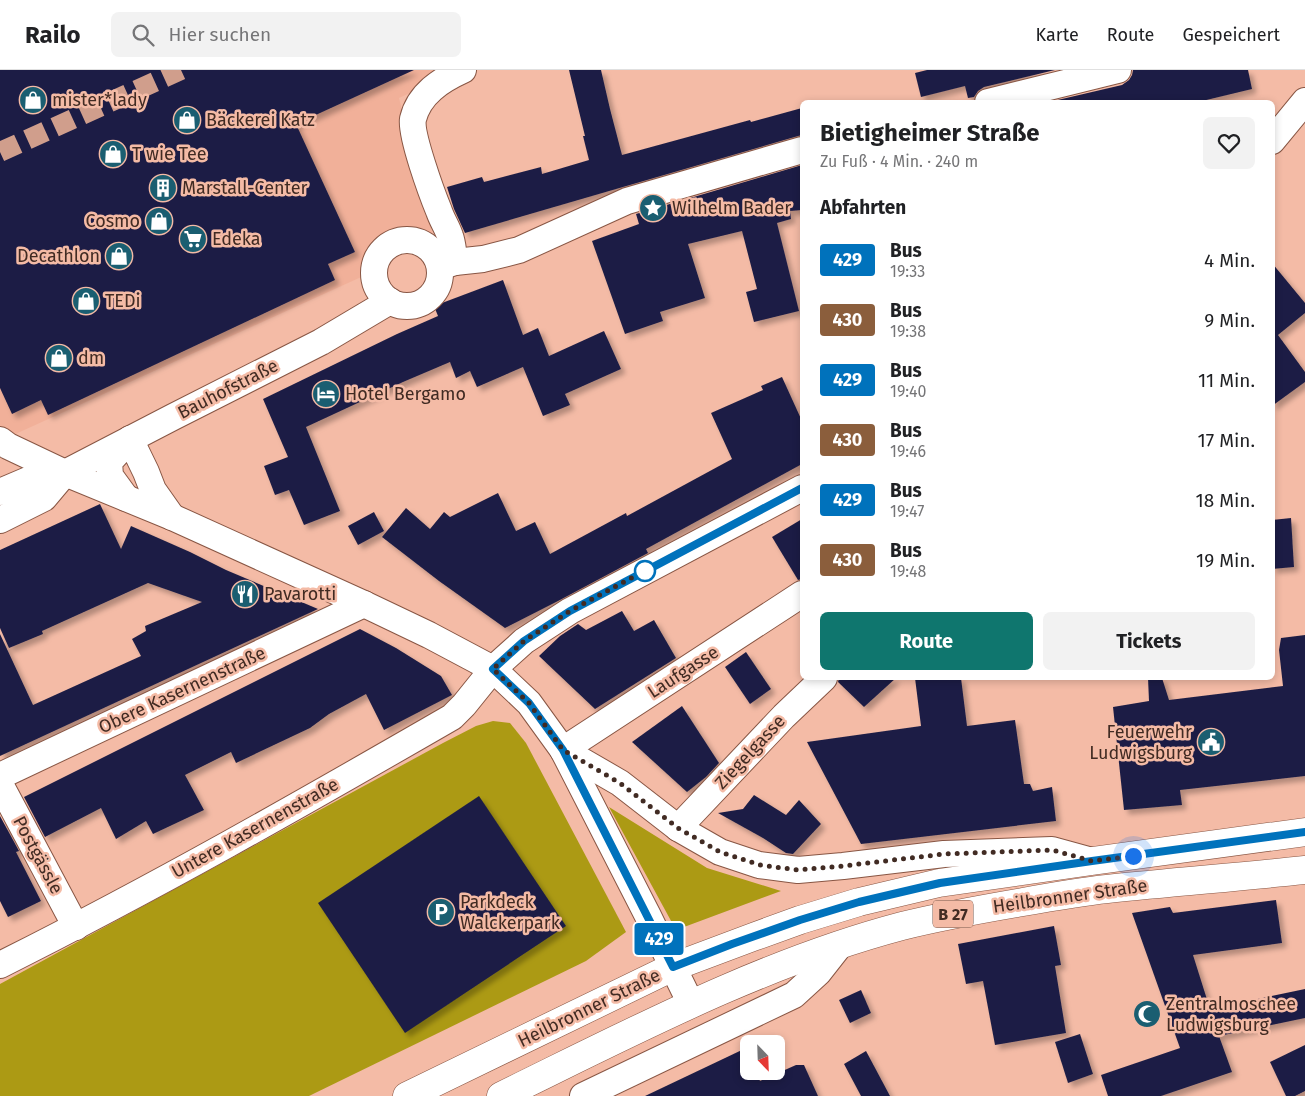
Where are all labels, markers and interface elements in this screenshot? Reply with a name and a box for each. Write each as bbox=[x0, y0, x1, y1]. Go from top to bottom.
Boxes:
search box bbox=[111, 12, 461, 57]
text: Railo bbox=[25, 21, 81, 49]
icon: search bbox=[129, 21, 157, 49]
text: Hier suchen bbox=[169, 23, 271, 46]
text: Karte bbox=[1036, 24, 1079, 46]
text: Route bbox=[1107, 24, 1154, 46]
text: Gespeichert bbox=[1182, 24, 1280, 46]
shop icon: mister*lady bbox=[18, 85, 48, 115]
place label: mister*lady bbox=[52, 89, 147, 111]
shop icon: Bäckerei Katz bbox=[172, 105, 202, 135]
place label: Bäckerei Katz bbox=[206, 109, 315, 131]
button: heart bbox=[1203, 117, 1255, 169]
text: Bietigheimer Straße bbox=[820, 119, 1040, 147]
shop icon: T wie Tee bbox=[98, 139, 128, 169]
place label: T wie Tee bbox=[132, 143, 207, 165]
text: Zu Fuß · 4 Min. · 240 m bbox=[820, 152, 978, 171]
building icon: Marstall-Center bbox=[148, 173, 178, 203]
place label: Marstall-Center bbox=[182, 177, 308, 199]
place icon: Wilhelm Bader bbox=[638, 193, 668, 223]
text: Abfahrten bbox=[820, 196, 906, 219]
place label: Wilhelm Bader bbox=[672, 197, 791, 219]
shop icon: Cosmo bbox=[144, 206, 174, 236]
place label: Cosmo bbox=[85, 210, 140, 232]
supermarket icon: Edeka bbox=[178, 224, 208, 254]
place label: Edeka bbox=[212, 228, 261, 250]
text: Bus bbox=[890, 239, 922, 262]
shop icon: Decathlon bbox=[104, 241, 134, 271]
place label: Decathlon bbox=[17, 245, 100, 267]
text: 429 bbox=[833, 249, 862, 271]
text: 4 Min. bbox=[1204, 249, 1255, 272]
text: 19:33 bbox=[890, 262, 925, 281]
shop icon: TEDi bbox=[71, 286, 101, 316]
place label: TEDi bbox=[105, 290, 141, 312]
text: Bus bbox=[890, 299, 922, 322]
text: 430 bbox=[833, 309, 862, 331]
text: 9 Min. bbox=[1204, 309, 1255, 332]
text: 19:38 bbox=[890, 322, 926, 341]
shop icon: dm bbox=[44, 343, 74, 373]
place label: dm bbox=[78, 347, 104, 369]
street label: Bauhofstraße bbox=[174, 354, 282, 424]
text: Bus bbox=[890, 359, 922, 382]
text: 429 bbox=[833, 369, 862, 391]
text: 11 Min. bbox=[1198, 369, 1255, 392]
hotel icon: Hotel Bergamo bbox=[311, 379, 341, 409]
text: 19:40 bbox=[890, 382, 927, 401]
place label: Hotel Bergamo bbox=[345, 383, 466, 405]
text: Bus bbox=[890, 419, 922, 442]
text: 430 bbox=[833, 429, 862, 451]
text: 17 Min. bbox=[1197, 429, 1255, 452]
text: 19:46 bbox=[890, 442, 926, 461]
text: Bus bbox=[890, 479, 922, 502]
text: 429 bbox=[833, 489, 862, 511]
text: 18 Min. bbox=[1195, 489, 1255, 512]
text: 19:47 bbox=[890, 502, 924, 521]
text: Bus bbox=[890, 539, 922, 562]
text: 430 bbox=[833, 549, 862, 571]
text: 19 Min. bbox=[1196, 549, 1255, 572]
unlabelled marker bbox=[634, 560, 656, 582]
text: 19:48 bbox=[890, 562, 926, 581]
restaurant icon: Pavarotti bbox=[230, 579, 260, 609]
place label: Pavarotti bbox=[264, 583, 336, 605]
button: Route bbox=[820, 612, 1033, 670]
button: Tickets bbox=[1043, 612, 1255, 670]
street label: Laufgasse bbox=[643, 641, 723, 703]
street label: Obere Kasernenstraße bbox=[95, 642, 269, 738]
street label: Ziegelgasse bbox=[710, 710, 790, 794]
place label: Feuerwehr Ludwigsburg bbox=[1089, 721, 1193, 764]
public building icon: Feuerwehr Ludwigsburg bbox=[1196, 727, 1226, 757]
street label: Untere Kasernenstraße bbox=[168, 773, 342, 883]
street label: Postgässle bbox=[8, 812, 68, 898]
your location bbox=[1121, 844, 1146, 869]
street label: Heilbronner Straße bbox=[991, 874, 1149, 918]
place label: Parkdeck Walckerpark bbox=[460, 891, 561, 934]
parking icon: Parkdeck Walckerpark bbox=[426, 897, 456, 927]
road number: B 27 bbox=[933, 901, 973, 928]
line badge: 429 bbox=[630, 923, 688, 955]
text: 429 bbox=[644, 928, 674, 950]
street label: Heilbronner Straße bbox=[514, 964, 664, 1052]
place label: Zentralmoschee Ludwigsburg bbox=[1166, 993, 1296, 1036]
mosque icon: Zentralmoschee Ludwigsburg bbox=[1132, 999, 1162, 1029]
north arrow bbox=[740, 1035, 785, 1080]
map controls bbox=[740, 1035, 785, 1080]

